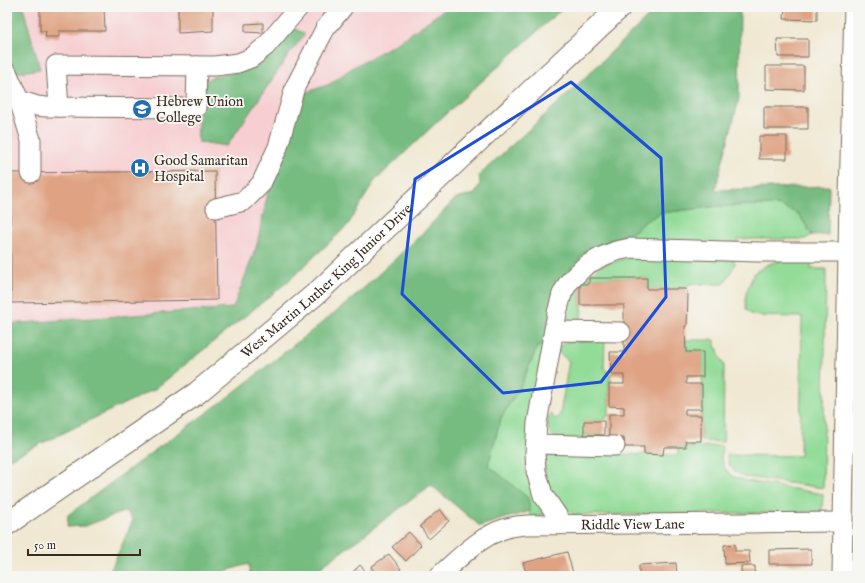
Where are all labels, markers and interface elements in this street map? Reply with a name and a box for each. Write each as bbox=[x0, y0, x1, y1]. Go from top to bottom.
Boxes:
place label: Hebrew Union College bbox=[156, 93, 244, 127]
school or university icon: Hebrew Union College bbox=[131, 98, 153, 120]
place label: Good Samaritan Hospital bbox=[154, 152, 249, 186]
hospital icon: Good Samaritan Hospital bbox=[129, 157, 151, 179]
street label: West Martin Luther King Junior Drive bbox=[238, 200, 416, 363]
street label: Riddle View Lane bbox=[581, 515, 685, 534]
scale bar bbox=[28, 531, 140, 557]
text: 50 m bbox=[34, 538, 56, 553]

